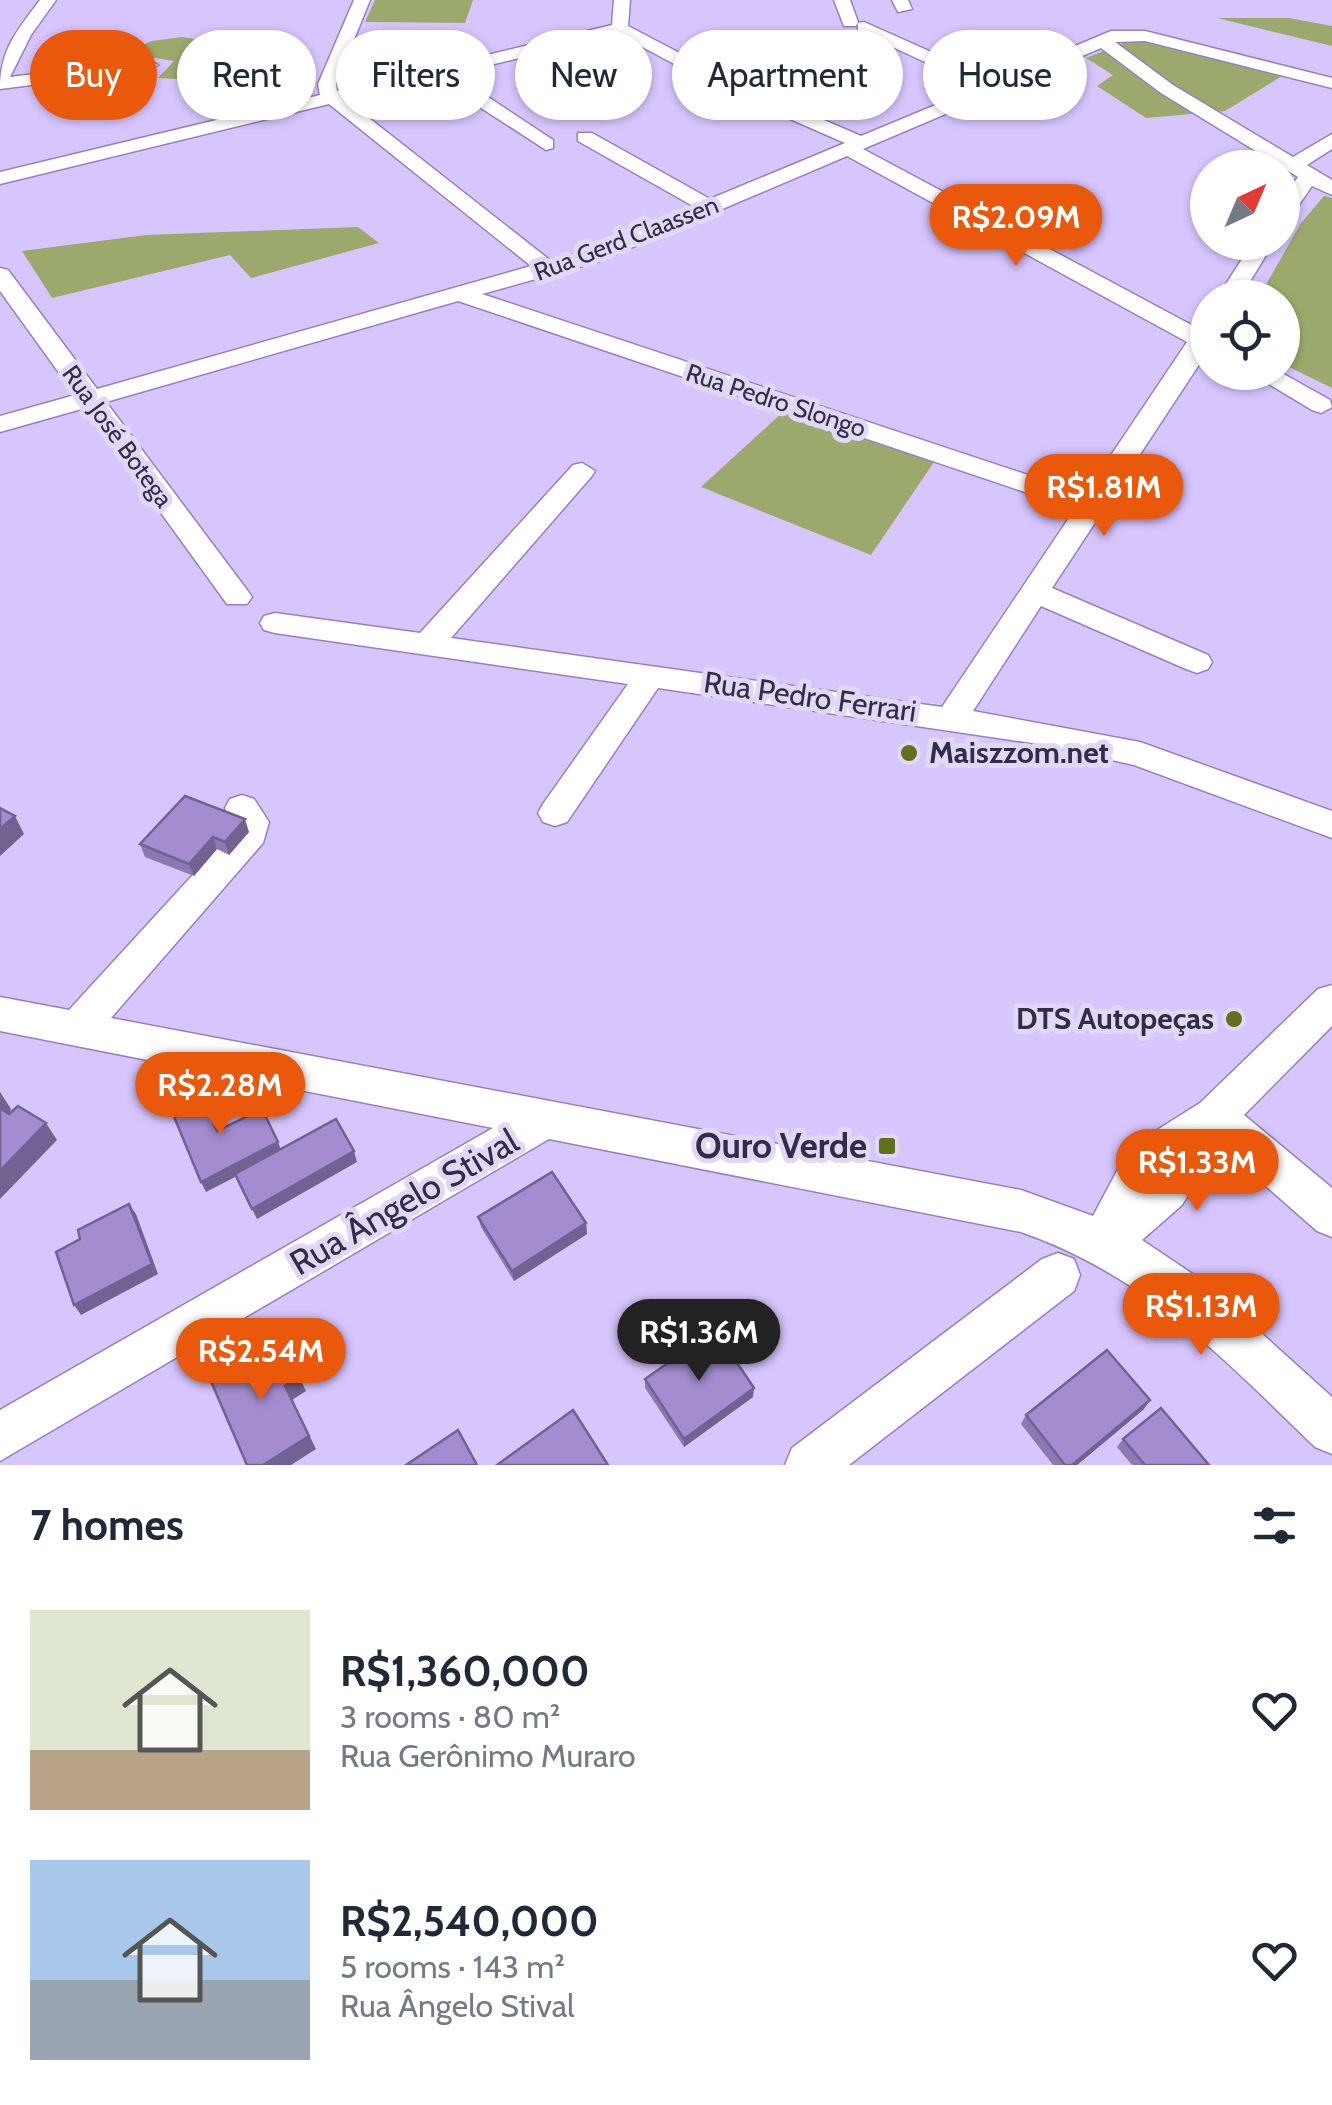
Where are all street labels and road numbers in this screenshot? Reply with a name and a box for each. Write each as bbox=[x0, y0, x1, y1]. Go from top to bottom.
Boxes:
street label: Rua Gerd Claassen bbox=[530, 189, 722, 287]
street label: Rua Pedro Slongo bbox=[682, 357, 870, 443]
street label: Rua José Botega bbox=[56, 359, 180, 513]
street label: Rua Pedro Ferrari bbox=[701, 663, 919, 730]
street label: Rua Ângelo Stival bbox=[282, 1118, 526, 1284]

